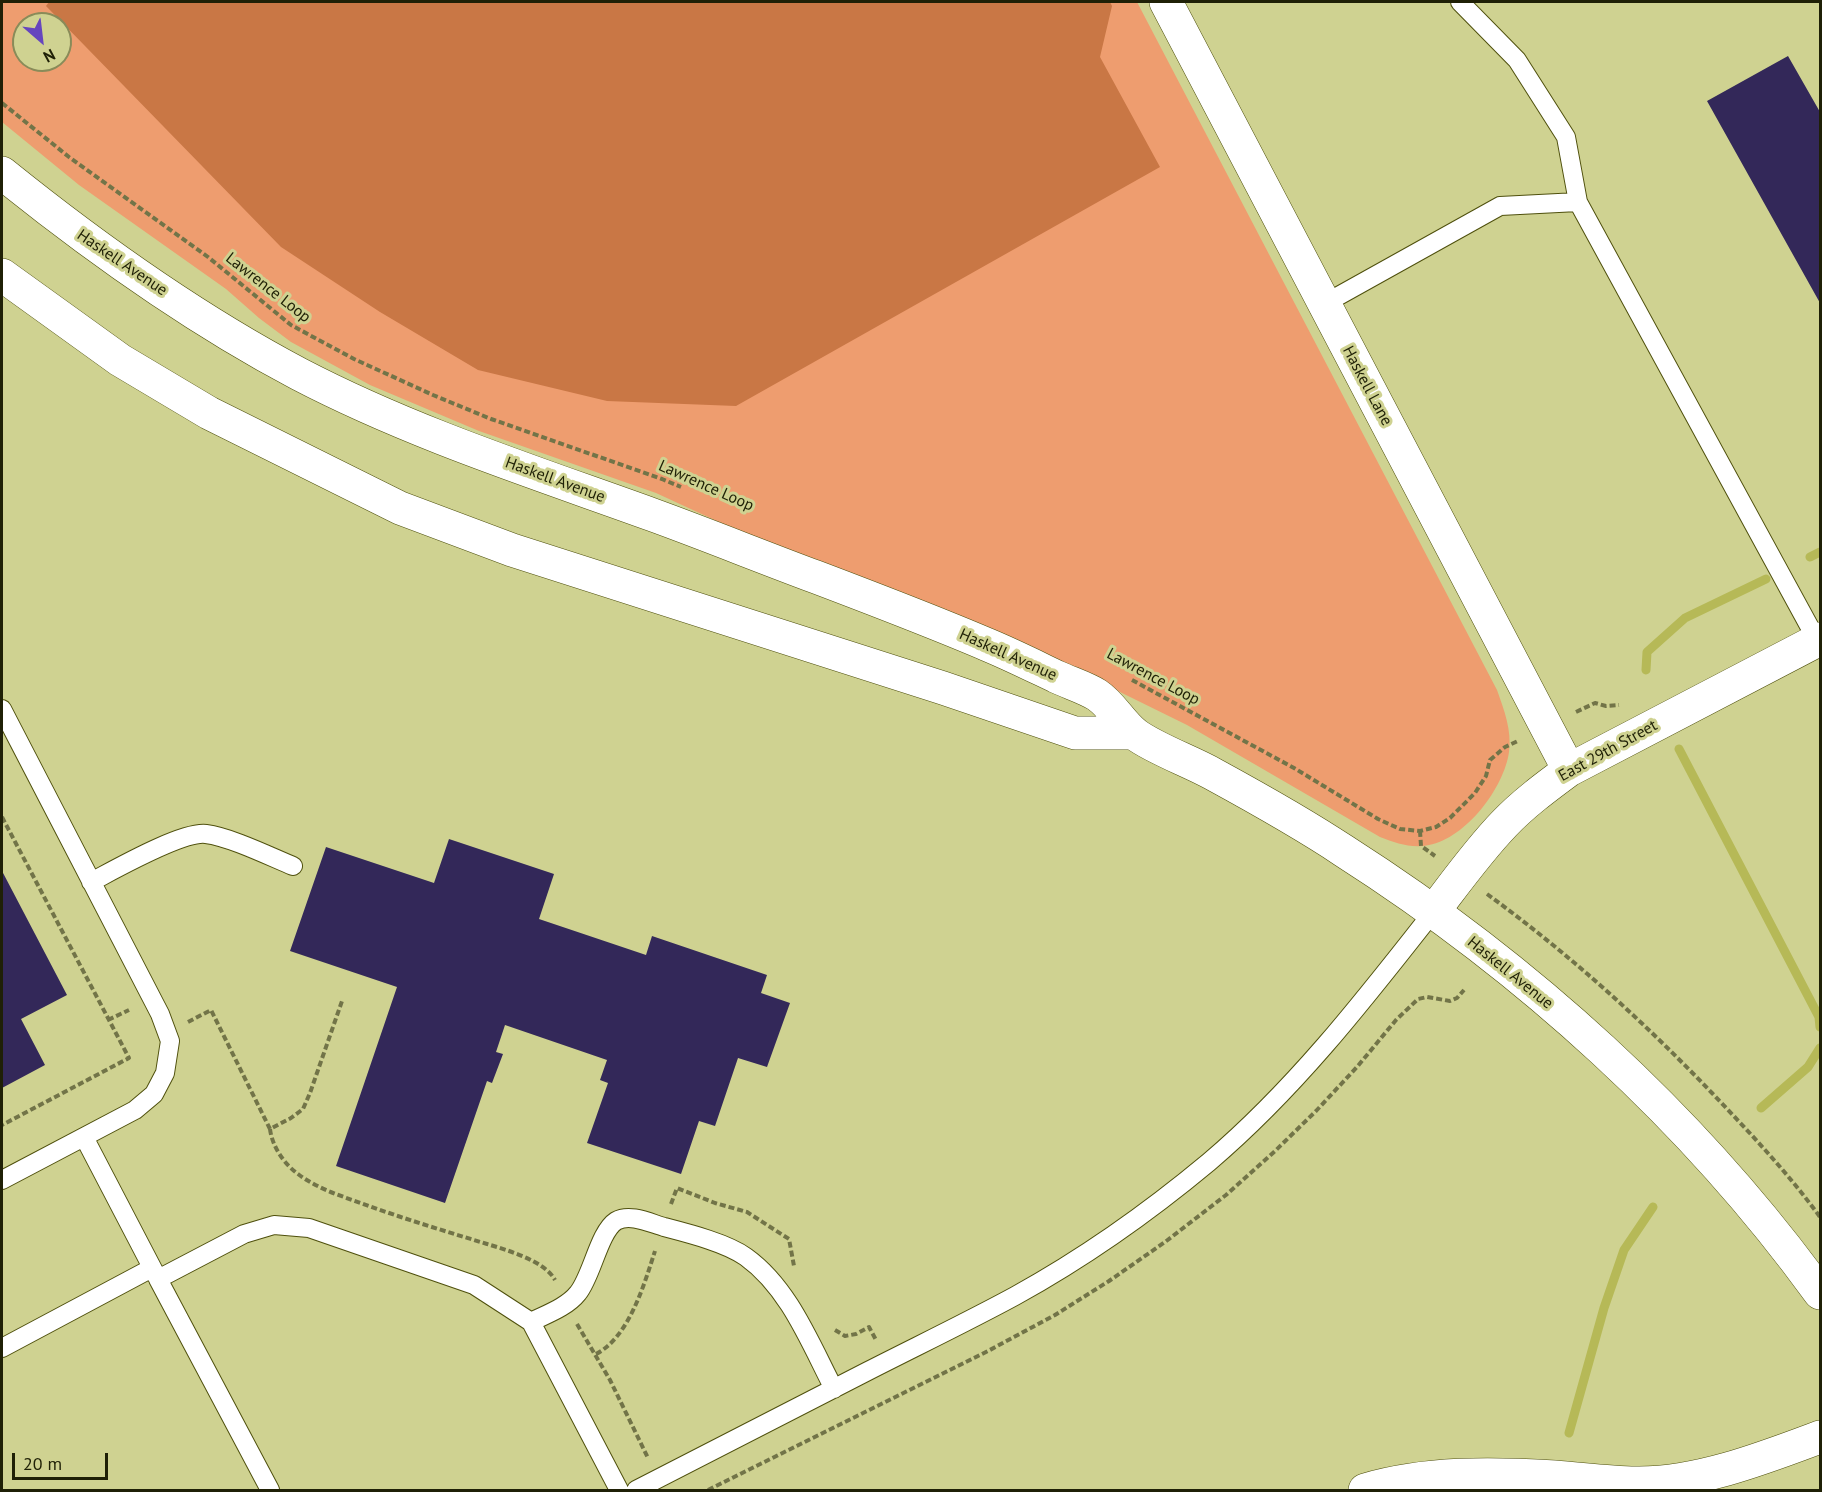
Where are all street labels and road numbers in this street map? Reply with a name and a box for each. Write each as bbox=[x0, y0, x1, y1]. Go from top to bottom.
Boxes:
street label: Haskell Avenue bbox=[73, 226, 171, 300]
street label: Lawrence Loop bbox=[222, 249, 314, 327]
street label: Haskell Lane bbox=[1338, 343, 1396, 429]
street label: Haskell Avenue bbox=[503, 453, 607, 507]
street label: Lawrence Loop bbox=[655, 456, 757, 516]
street label: Haskell Avenue bbox=[956, 625, 1060, 685]
street label: Lawrence Loop bbox=[1103, 644, 1203, 710]
street label: East 29th Street bbox=[1555, 716, 1661, 786]
street label: Haskell Avenue bbox=[1463, 933, 1557, 1013]

